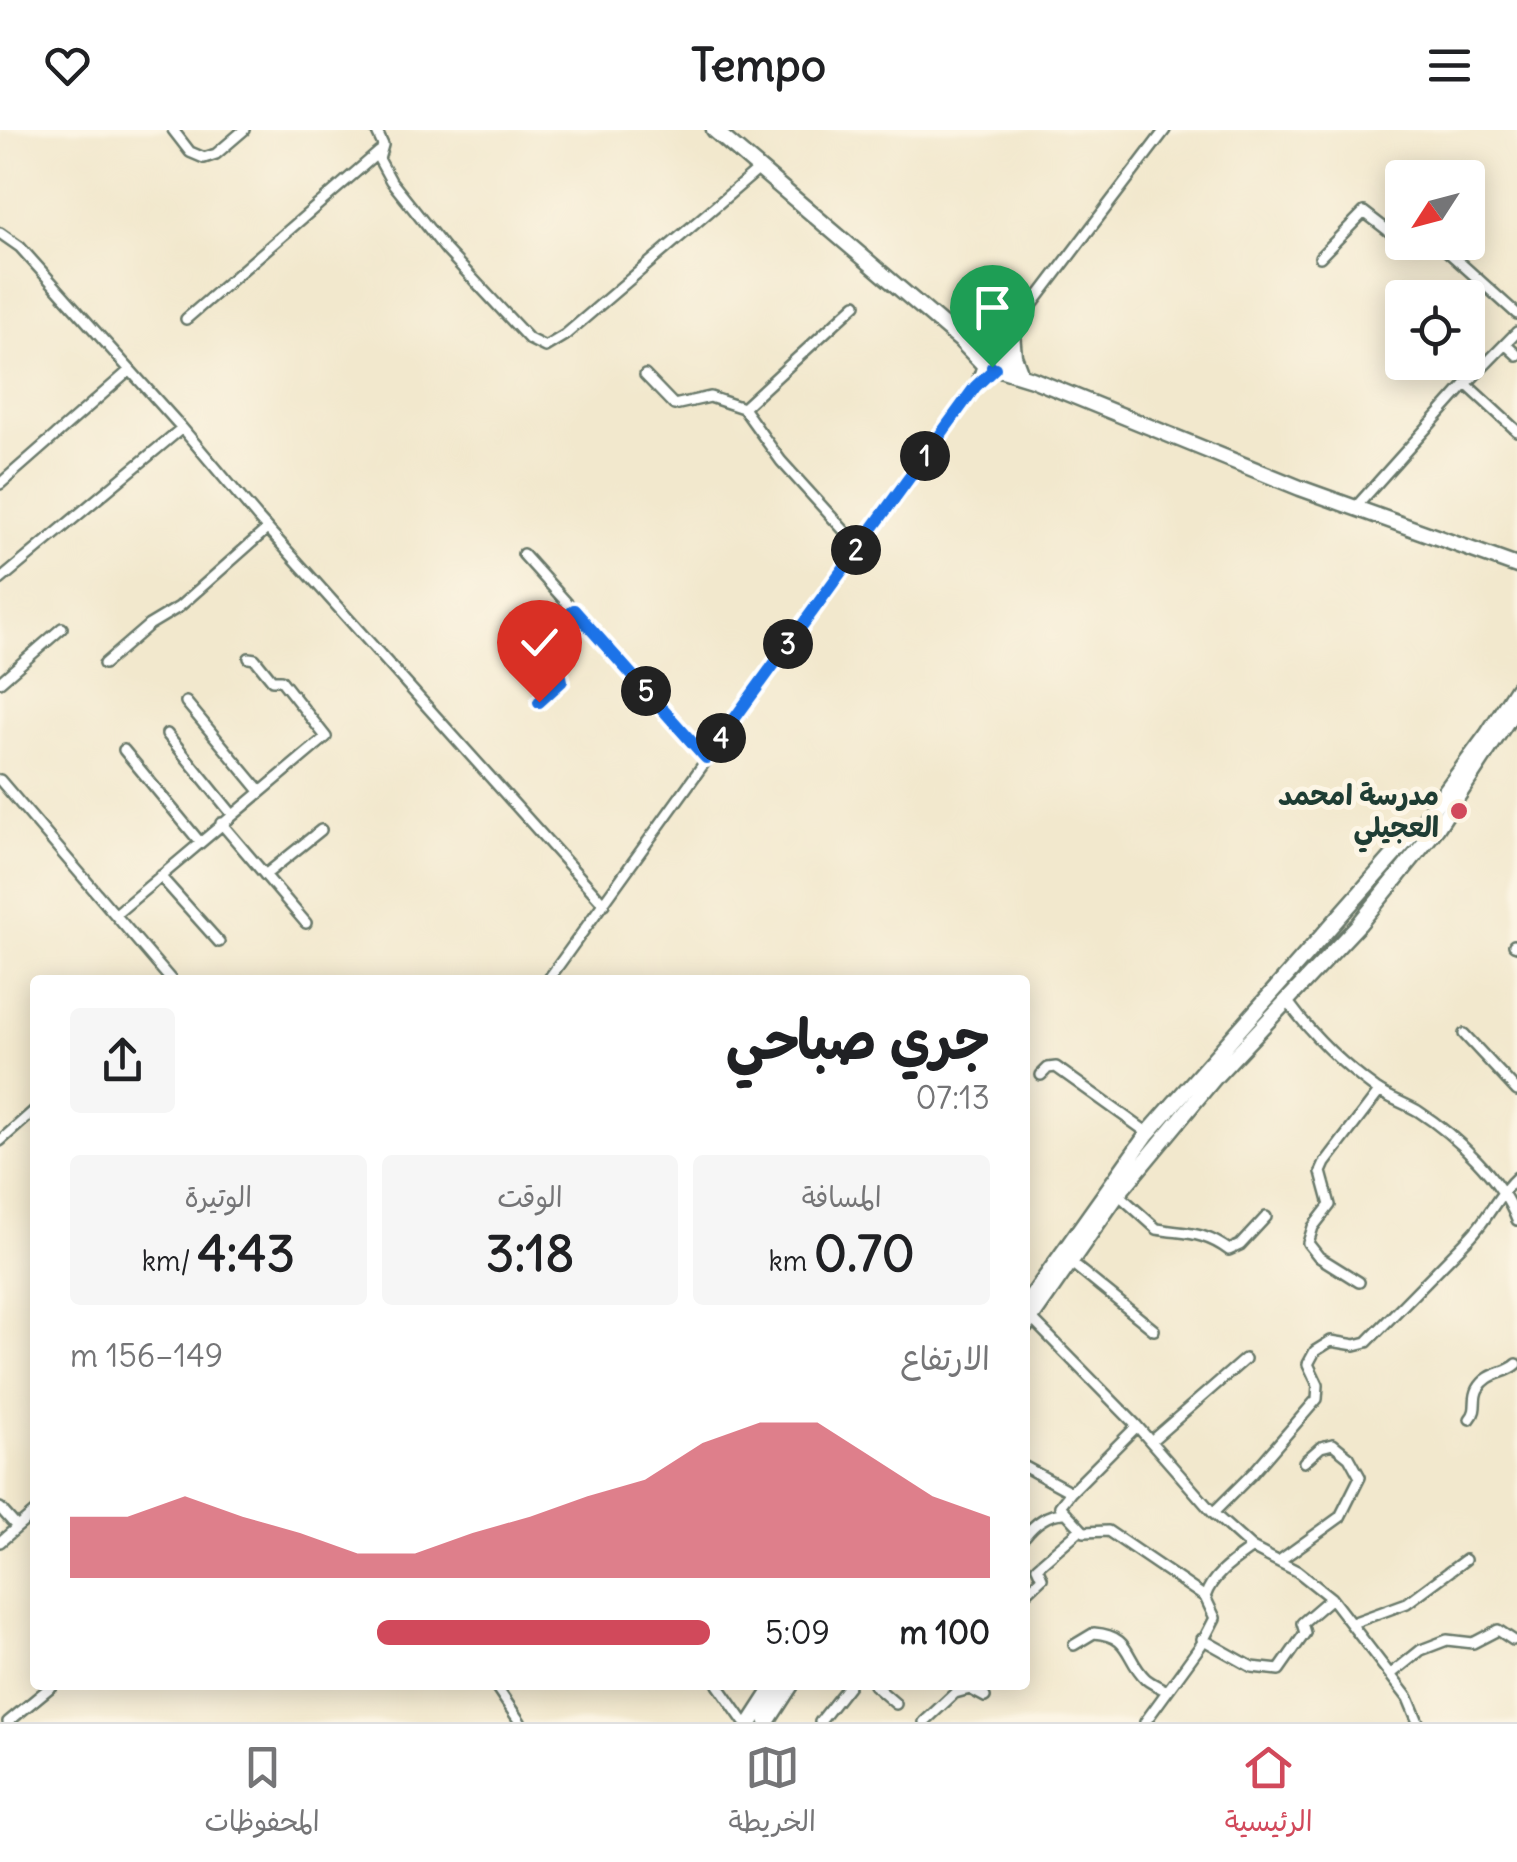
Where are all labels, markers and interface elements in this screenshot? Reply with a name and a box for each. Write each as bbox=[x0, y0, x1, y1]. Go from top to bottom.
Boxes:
text: Tempo bbox=[691, 37, 826, 93]
icon: heart bbox=[40, 38, 95, 93]
icon: menu bbox=[1422, 38, 1477, 93]
north arrow bbox=[1385, 160, 1485, 260]
map controls bbox=[1385, 160, 1485, 380]
pin bbox=[950, 265, 1035, 368]
icon: arrive bbox=[965, 280, 1020, 335]
button: locate bbox=[1385, 280, 1485, 380]
pin: 1 bbox=[900, 431, 950, 481]
text: 1 bbox=[919, 438, 931, 474]
pin: 2 bbox=[831, 525, 881, 575]
text: 2 bbox=[848, 532, 864, 568]
pin bbox=[497, 600, 582, 703]
icon: check bbox=[512, 615, 567, 670]
pin: 3 bbox=[763, 619, 813, 669]
text: 3 bbox=[780, 626, 796, 662]
pin: 5 bbox=[621, 666, 671, 716]
text: 5 bbox=[638, 673, 654, 709]
pin: 4 bbox=[696, 713, 746, 763]
text: 4 bbox=[713, 720, 729, 756]
place label: مدرسة امحمد العجيلي bbox=[1278, 777, 1439, 853]
marker: مدرسة امحمد العجيلي bbox=[1448, 800, 1470, 822]
text: جري صباحي bbox=[726, 1005, 990, 1074]
button: share bbox=[70, 1008, 175, 1113]
text: 07:13 bbox=[916, 1077, 990, 1118]
text: الوتيرة bbox=[185, 1179, 252, 1215]
text: الوقت bbox=[497, 1179, 563, 1215]
text: المسافة bbox=[802, 1179, 882, 1215]
text: 4:43 bbox=[197, 1222, 295, 1285]
text: 3:18 bbox=[486, 1222, 574, 1285]
text: 0.70 bbox=[814, 1222, 915, 1285]
text: /km bbox=[142, 1243, 197, 1279]
text: km bbox=[769, 1243, 814, 1279]
text: 149–156 m bbox=[70, 1335, 223, 1376]
text: الارتفاع bbox=[900, 1338, 990, 1379]
text: 5:09 bbox=[765, 1612, 830, 1653]
text: 100 m bbox=[899, 1612, 990, 1653]
tab: المحفوظات bbox=[204, 1740, 320, 1846]
tab: الخريطة bbox=[729, 1740, 816, 1846]
tab: الرئيسية bbox=[1225, 1740, 1313, 1846]

